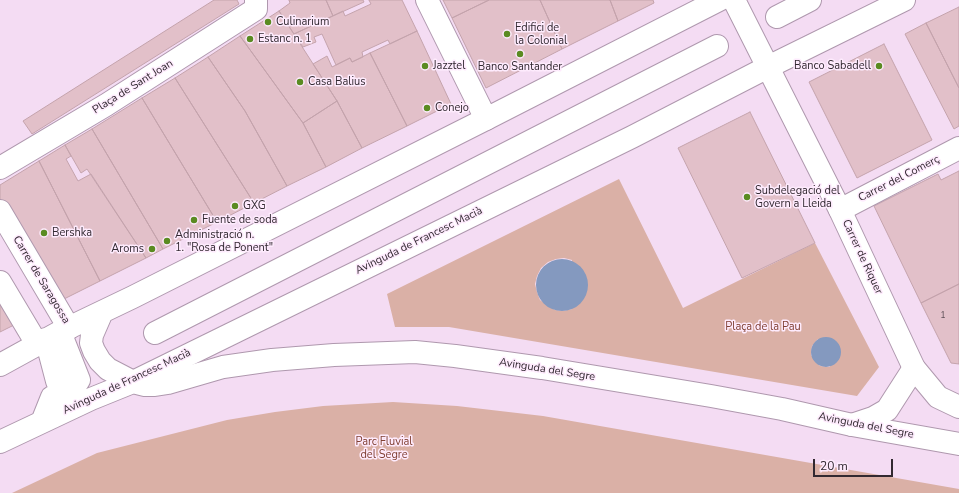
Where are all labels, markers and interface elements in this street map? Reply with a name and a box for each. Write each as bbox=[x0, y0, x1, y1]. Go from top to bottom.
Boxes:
place label: Culinarium bbox=[276, 15, 329, 29]
marker: Culinarium bbox=[263, 17, 273, 27]
place label: Edifici de la Colonial bbox=[515, 21, 567, 47]
marker: Edifici de la Colonial bbox=[502, 29, 512, 39]
place label: Estanc n. 1 bbox=[258, 32, 312, 46]
marker: Estanc n. 1 bbox=[245, 34, 255, 44]
marker: Banco Santander bbox=[515, 49, 525, 59]
street label: Plaça de Sant Joan bbox=[90, 57, 176, 117]
place label: Jazztel bbox=[433, 59, 465, 73]
place label: Banco Sabadell bbox=[794, 59, 871, 73]
place label: Banco Santander bbox=[478, 60, 562, 74]
marker: Jazztel bbox=[420, 61, 430, 71]
marker: Banco Sabadell bbox=[874, 61, 884, 71]
place label: Casa Balius bbox=[308, 75, 366, 89]
marker: Casa Balius bbox=[295, 77, 305, 87]
place label: Conejo bbox=[435, 101, 469, 115]
marker: Conejo bbox=[422, 103, 432, 113]
street label: Carrer del Comerç bbox=[856, 153, 942, 205]
place label: Subdelegació del Govern a Lleida bbox=[755, 184, 840, 210]
marker: Subdelegació del Govern a Lleida bbox=[742, 192, 752, 202]
place label: GXG bbox=[243, 199, 266, 213]
marker: GXG bbox=[230, 201, 240, 211]
street label: Avinguda de Francesc Macià bbox=[353, 204, 485, 278]
place label: Fuente de soda bbox=[202, 213, 277, 227]
marker: Fuente de soda bbox=[189, 215, 199, 225]
street label: Carrer de Riquer bbox=[839, 218, 885, 296]
place label: Bershka bbox=[52, 226, 92, 240]
marker: Bershka bbox=[39, 228, 49, 238]
place label: Administració n. 1. "Rosa de Ponent" bbox=[175, 228, 273, 254]
street label: Carrer de Saragossa bbox=[10, 234, 72, 326]
marker: Administració n. 1. "Rosa de Ponent" bbox=[162, 236, 172, 246]
place label: Aroms bbox=[111, 242, 144, 256]
marker: Aroms bbox=[147, 244, 157, 254]
house number: 1 bbox=[940, 311, 946, 321]
park label: Plaça de la Pau bbox=[725, 320, 801, 334]
street label: Avinguda de Francesc Macià bbox=[61, 347, 193, 417]
street label: Avinguda del Segre bbox=[498, 356, 596, 384]
street label: Avinguda del Segre bbox=[817, 410, 915, 442]
park label: Parc Fluvial del Segre bbox=[355, 435, 413, 461]
scale bar bbox=[815, 451, 895, 477]
text: 20 m bbox=[820, 458, 848, 474]

